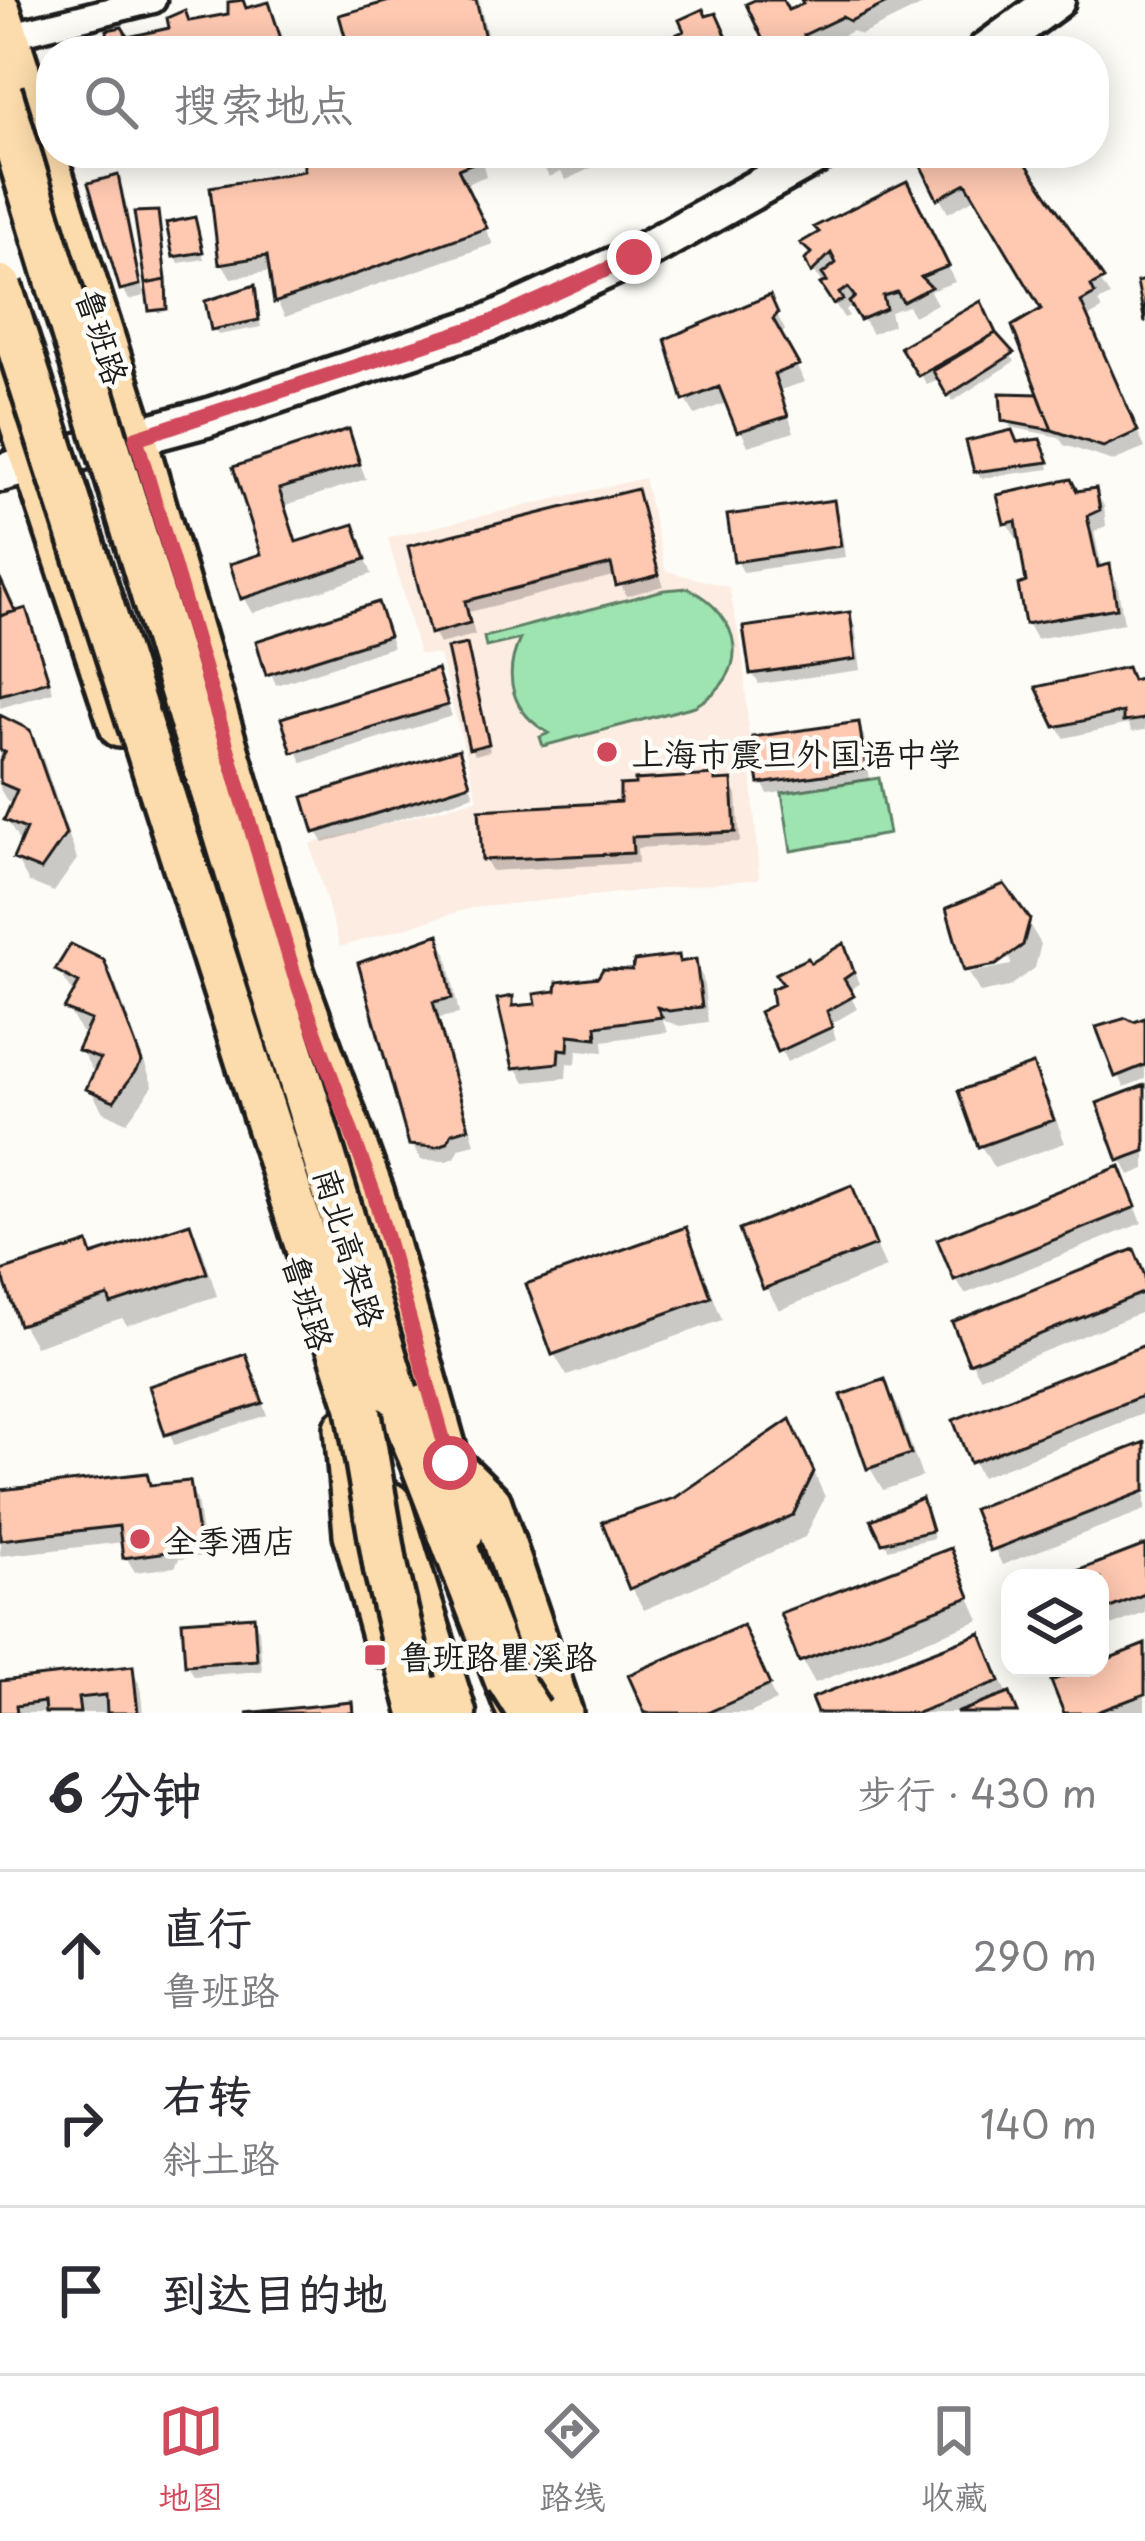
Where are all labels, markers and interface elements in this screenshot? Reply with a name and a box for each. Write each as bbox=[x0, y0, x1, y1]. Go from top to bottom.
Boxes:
search box bbox=[36, 36, 1109, 168]
text: 搜索地点 bbox=[174, 68, 354, 136]
icon: search bbox=[78, 69, 144, 135]
route end bbox=[607, 230, 661, 284]
street label: 鲁班路 bbox=[65, 281, 143, 391]
place label: 上海市震旦外国语中学 bbox=[631, 727, 961, 777]
marker: 上海市震旦外国语中学 bbox=[594, 739, 620, 765]
street label: 南北高架路 bbox=[303, 1161, 399, 1333]
street label: 鲁班路 bbox=[272, 1247, 348, 1357]
route start bbox=[423, 1436, 477, 1490]
place label: 全季酒店 bbox=[164, 1514, 296, 1564]
marker: 全季酒店 bbox=[127, 1526, 153, 1552]
map controls bbox=[1001, 1569, 1109, 1677]
button: layers bbox=[1001, 1569, 1109, 1677]
place label: 鲁班路瞿溪路 bbox=[399, 1630, 597, 1680]
marker: 鲁班路瞿溪路 bbox=[362, 1642, 388, 1668]
text: 6 分钟 bbox=[48, 1753, 202, 1830]
text: 步行 · 430 m bbox=[857, 1762, 1097, 1821]
text: 直行 bbox=[162, 1891, 252, 1959]
icon: ahead bbox=[48, 1922, 114, 1988]
text: 290 m bbox=[973, 1925, 1097, 1984]
text: 鲁班路 bbox=[162, 1959, 279, 2018]
text: 右转 bbox=[162, 2059, 252, 2127]
icon: right bbox=[48, 2090, 114, 2156]
text: 140 m bbox=[980, 2093, 1097, 2152]
text: 斜土路 bbox=[162, 2127, 279, 2186]
text: 到达目的地 bbox=[162, 2257, 387, 2325]
icon: arrive bbox=[48, 2258, 114, 2324]
tab: 地图 bbox=[158, 2398, 224, 2520]
tab: 路线 bbox=[539, 2398, 605, 2520]
tab: 收藏 bbox=[921, 2398, 987, 2520]

